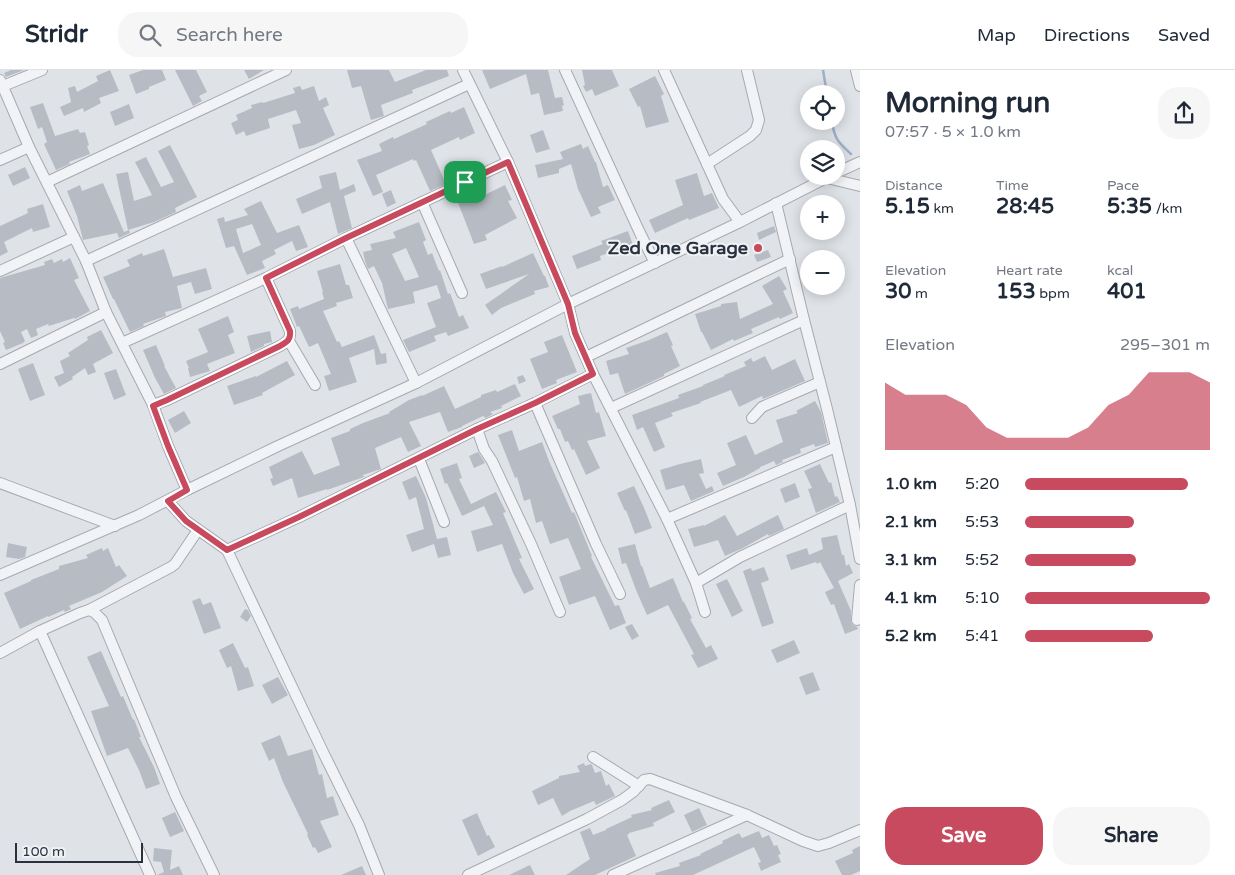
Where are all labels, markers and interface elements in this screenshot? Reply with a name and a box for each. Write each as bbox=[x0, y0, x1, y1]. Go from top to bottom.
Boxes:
search box bbox=[118, 12, 468, 57]
text: Stridr bbox=[25, 20, 88, 49]
icon: search bbox=[136, 21, 164, 49]
text: Search here bbox=[176, 24, 283, 46]
text: Map bbox=[977, 24, 1016, 46]
text: Directions bbox=[1044, 24, 1130, 46]
text: Saved bbox=[1158, 24, 1210, 46]
map controls bbox=[800, 85, 845, 295]
button: locate bbox=[800, 85, 845, 130]
text: Morning run bbox=[885, 86, 1050, 120]
button: share bbox=[1158, 87, 1210, 139]
text: 07:57 · 5 × 1.0 km bbox=[885, 122, 1021, 142]
button: layers bbox=[800, 140, 845, 185]
pin bbox=[444, 161, 486, 203]
icon: arrive bbox=[451, 168, 479, 196]
text: Distance bbox=[885, 177, 943, 194]
text: Time bbox=[996, 177, 1029, 194]
text: Pace bbox=[1107, 177, 1139, 194]
text: 5.15 bbox=[885, 194, 930, 219]
text: 28:45 bbox=[996, 194, 1054, 219]
text: 5:35 bbox=[1107, 194, 1152, 219]
button: + bbox=[800, 195, 845, 240]
text: km bbox=[930, 200, 954, 217]
text: /km bbox=[1152, 200, 1182, 217]
place label: Zed One Garage bbox=[608, 237, 748, 259]
marker: Zed One Garage bbox=[752, 242, 764, 254]
button: − bbox=[800, 250, 845, 295]
text: Elevation bbox=[885, 262, 946, 279]
text: Heart rate bbox=[996, 262, 1063, 279]
text: kcal bbox=[1107, 262, 1133, 279]
text: 30 bbox=[885, 279, 911, 304]
text: 153 bbox=[996, 279, 1036, 304]
text: 401 bbox=[1107, 279, 1147, 304]
text: m bbox=[911, 285, 928, 302]
text: bpm bbox=[1036, 285, 1070, 302]
text: Elevation bbox=[885, 335, 955, 355]
text: 295–301 m bbox=[1120, 335, 1210, 355]
text: 1.0 km bbox=[885, 474, 937, 494]
text: 5:20 bbox=[965, 474, 999, 494]
text: 2.1 km bbox=[885, 512, 937, 532]
text: 5:53 bbox=[965, 512, 999, 532]
text: 3.1 km bbox=[885, 550, 937, 570]
text: 5:52 bbox=[965, 550, 999, 570]
text: 4.1 km bbox=[885, 588, 937, 608]
text: 5:10 bbox=[965, 588, 999, 608]
text: 5.2 km bbox=[885, 626, 937, 646]
text: 5:41 bbox=[965, 626, 999, 646]
button: Save bbox=[885, 807, 1043, 865]
button: Share bbox=[1053, 807, 1210, 865]
scale bar bbox=[15, 840, 142, 863]
text: 100 m bbox=[22, 843, 65, 860]

